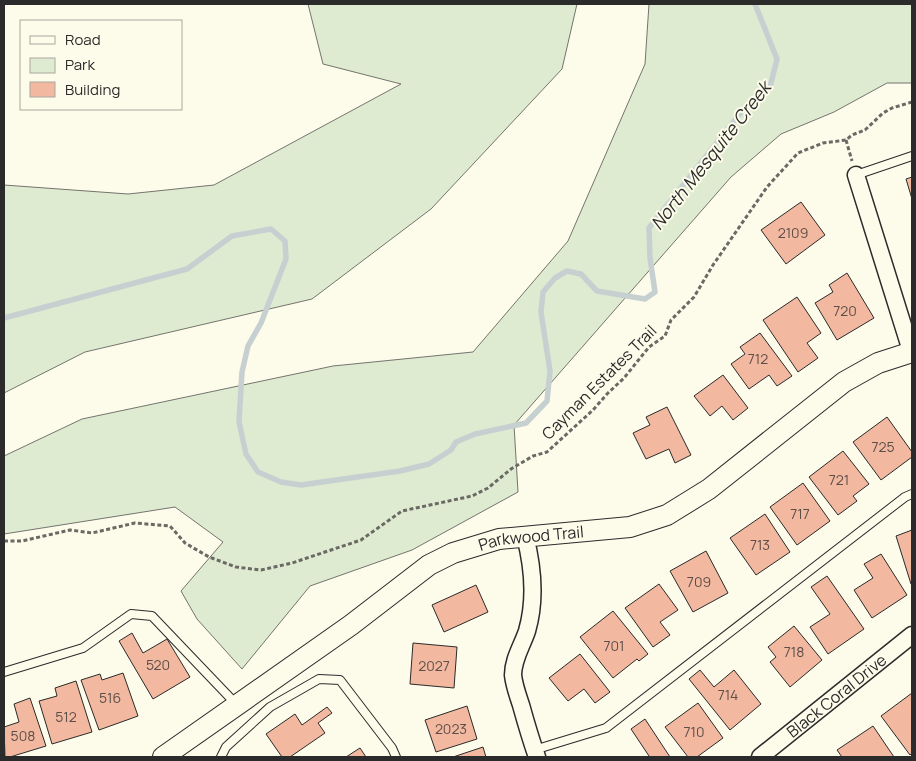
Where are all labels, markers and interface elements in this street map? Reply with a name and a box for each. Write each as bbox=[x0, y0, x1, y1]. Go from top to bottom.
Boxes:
legend bbox=[20, 20, 182, 110]
text: Road bbox=[65, 29, 101, 50]
text: Park bbox=[65, 54, 95, 75]
water label: North Mesquite Creek bbox=[645, 74, 778, 234]
text: Building bbox=[65, 79, 120, 100]
house number: 2109 bbox=[778, 223, 808, 242]
house number: 720 bbox=[833, 301, 857, 320]
street label: Cayman Estates Trail bbox=[537, 320, 661, 444]
house number: 712 bbox=[748, 349, 768, 368]
house number: 725 bbox=[871, 437, 895, 456]
house number: 721 bbox=[829, 470, 849, 489]
house number: 717 bbox=[790, 504, 810, 523]
street label: Parkwood Trail bbox=[476, 520, 585, 556]
house number: 713 bbox=[750, 535, 770, 554]
house number: 709 bbox=[687, 572, 711, 591]
house number: 701 bbox=[603, 636, 625, 655]
house number: 718 bbox=[784, 642, 804, 661]
street label: Black Coral Drive bbox=[782, 649, 891, 742]
house number: 520 bbox=[146, 655, 170, 674]
house number: 2027 bbox=[418, 656, 450, 675]
house number: 714 bbox=[718, 685, 738, 704]
house number: 516 bbox=[99, 688, 121, 707]
house number: 512 bbox=[55, 707, 77, 726]
house number: 2023 bbox=[435, 719, 467, 738]
house number: 710 bbox=[683, 722, 705, 741]
house number: 508 bbox=[11, 726, 35, 745]

